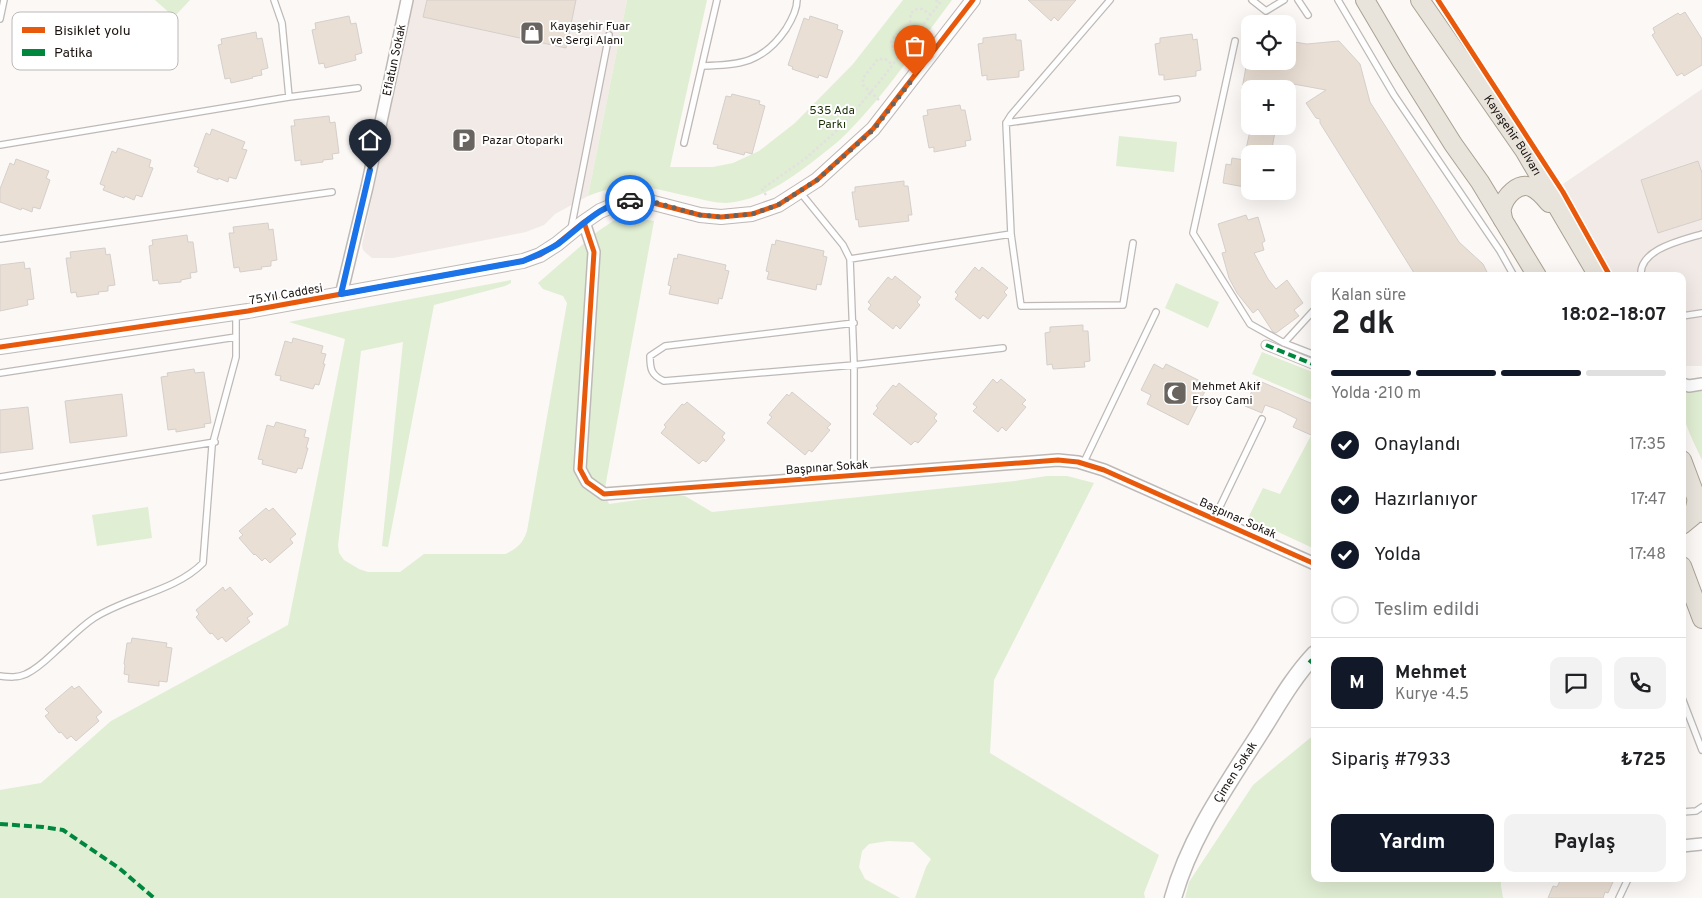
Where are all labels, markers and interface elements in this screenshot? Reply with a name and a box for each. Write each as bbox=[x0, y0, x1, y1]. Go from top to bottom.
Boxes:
legend bbox=[12, 12, 178, 70]
map controls bbox=[1241, 15, 1296, 200]
button: locate bbox=[1241, 15, 1296, 70]
place label: Kayaşehir Fuar ve Sergi Alanı bbox=[550, 19, 630, 49]
shop icon: Kayaşehir Fuar ve Sergi Alanı bbox=[519, 20, 545, 46]
text: Bisiklet yolu bbox=[54, 23, 131, 40]
street label: Eflatun Sokak bbox=[380, 23, 410, 98]
pin bbox=[894, 25, 936, 76]
icon: bag bbox=[901, 32, 929, 60]
text: Patika bbox=[54, 45, 93, 62]
button: + bbox=[1241, 80, 1296, 135]
street label: Kayaşehir Bulvarı bbox=[1479, 92, 1544, 179]
park label: 535 Ada Parkı bbox=[809, 103, 855, 133]
pin bbox=[349, 119, 391, 170]
icon: home bbox=[356, 126, 384, 154]
parking icon: Pazar Otoparkı bbox=[451, 127, 477, 153]
place label: Pazar Otoparkı bbox=[482, 133, 563, 149]
button: − bbox=[1241, 145, 1296, 200]
courier bbox=[605, 175, 655, 225]
icon: car bbox=[616, 186, 644, 214]
street label: 75.Yıl Caddesi bbox=[248, 281, 324, 309]
text: Kalan süre bbox=[1331, 286, 1406, 306]
text: 18:02–18:07 bbox=[1562, 303, 1666, 327]
text: 2 dk bbox=[1331, 305, 1395, 345]
place label: Mehmet Akif Ersoy Cami bbox=[1192, 379, 1260, 409]
mosque icon: Mehmet Akif Ersoy Cami bbox=[1162, 380, 1188, 406]
text: Yolda · 210 m bbox=[1331, 384, 1421, 404]
icon: check bbox=[1331, 431, 1359, 459]
text: Onaylandı bbox=[1374, 433, 1460, 457]
text: 17:35 bbox=[1629, 435, 1666, 455]
street label: Başpınar Sokak bbox=[785, 457, 869, 479]
icon: check bbox=[1331, 486, 1359, 514]
text: Hazırlanıyor bbox=[1374, 488, 1478, 512]
text: 17:47 bbox=[1631, 490, 1666, 510]
street label: Başpınar Sokak bbox=[1196, 495, 1279, 543]
icon: check bbox=[1331, 541, 1359, 569]
text: Yolda bbox=[1374, 543, 1421, 567]
text: 17:48 bbox=[1629, 545, 1666, 565]
text: Teslim edildi bbox=[1374, 598, 1479, 622]
button: chat bbox=[1550, 657, 1602, 709]
button: phone bbox=[1614, 657, 1666, 709]
text: Mehmet bbox=[1395, 661, 1467, 685]
text: M bbox=[1349, 671, 1365, 695]
text: Kurye · 4.5 bbox=[1395, 685, 1469, 705]
street label: Çimen Sokak bbox=[1211, 739, 1261, 806]
text: Sipariş #7933 bbox=[1331, 748, 1451, 772]
text: ₺725 bbox=[1620, 748, 1666, 772]
button: Yardım bbox=[1331, 814, 1494, 872]
button: Paylaş bbox=[1504, 814, 1666, 872]

